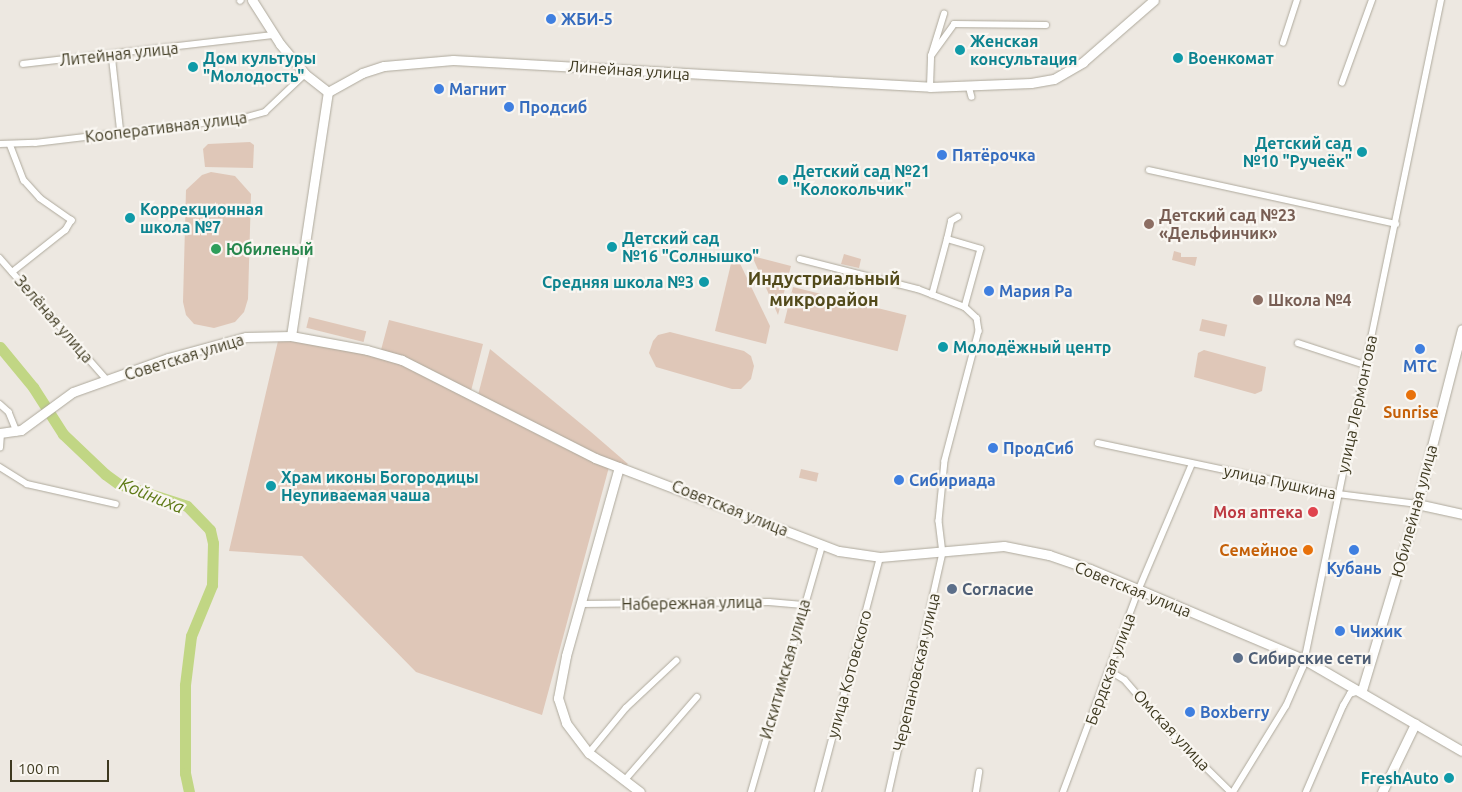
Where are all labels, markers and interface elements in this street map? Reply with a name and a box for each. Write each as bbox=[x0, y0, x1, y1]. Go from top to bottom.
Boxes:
place label: ЖБИ-5 bbox=[561, 9, 613, 29]
marker: ЖБИ-5 bbox=[545, 13, 557, 25]
place label: Женская консультация bbox=[970, 31, 1078, 69]
street label: Литейная улица bbox=[59, 38, 179, 70]
marker: Женская консультация bbox=[954, 44, 966, 56]
place label: Дом культуры "Молодость" bbox=[203, 48, 316, 86]
place label: Военкомат bbox=[1188, 48, 1274, 68]
marker: Военкомат bbox=[1172, 52, 1184, 64]
street label: Линейная улица bbox=[568, 56, 690, 84]
marker: Дом культуры "Молодость" bbox=[187, 61, 199, 73]
place label: Магнит bbox=[449, 79, 506, 99]
marker: Магнит bbox=[433, 83, 445, 95]
place label: Продсиб bbox=[519, 97, 587, 117]
marker: Продсиб bbox=[503, 101, 515, 113]
street label: Кооперативная улица bbox=[84, 108, 248, 146]
place label: Детский сад №10 "Ручеёк" bbox=[1243, 133, 1352, 171]
place label: Пятёрочка bbox=[952, 145, 1036, 165]
marker: Детский сад №10 "Ручеёк" bbox=[1356, 146, 1368, 158]
marker: Пятёрочка bbox=[936, 149, 948, 161]
place label: Детский сад №21 "Колокольчик" bbox=[793, 161, 930, 199]
marker: Детский сад №21 "Колокольчик" bbox=[777, 174, 789, 186]
place label: Коррекционная школа №7 bbox=[140, 199, 263, 237]
place label: Детский сад №23 «Дельфинчик» bbox=[1159, 205, 1296, 243]
marker: Коррекционная школа №7 bbox=[124, 212, 136, 224]
marker: Детский сад №23 «Дельфинчик» bbox=[1143, 218, 1155, 230]
place label: Детский сад №16 "Солнышко" bbox=[622, 228, 759, 266]
place label: Юбиленый bbox=[226, 239, 314, 259]
marker: Детский сад №16 "Солнышко" bbox=[606, 241, 618, 253]
marker: Юбиленый bbox=[210, 243, 222, 255]
district label: Индустриальный микрорайон bbox=[748, 268, 900, 310]
street label: Зелёная улица bbox=[11, 271, 97, 367]
place label: Средняя школа №3 bbox=[542, 272, 694, 292]
marker: Средняя школа №3 bbox=[698, 276, 710, 288]
place label: Мария Ра bbox=[999, 281, 1073, 301]
marker: Мария Ра bbox=[983, 285, 995, 297]
place label: Школа №4 bbox=[1268, 290, 1352, 310]
marker: Школа №4 bbox=[1252, 294, 1264, 306]
street label: Советская улица bbox=[122, 330, 246, 384]
street label: улица Лермонтова bbox=[1333, 333, 1381, 475]
place label: Молодёжный центр bbox=[953, 337, 1111, 357]
marker: Молодёжный центр bbox=[937, 341, 949, 353]
marker: МТС bbox=[1414, 343, 1426, 355]
place label: МТС bbox=[1403, 356, 1437, 376]
marker: Sunrise bbox=[1405, 389, 1417, 401]
place label: Sunrise bbox=[1383, 402, 1439, 422]
place label: ПродСиб bbox=[1003, 438, 1074, 458]
marker: ПродСиб bbox=[987, 442, 999, 454]
street label: Юбилейная улица bbox=[1387, 443, 1441, 579]
street label: улица Пушкина bbox=[1222, 461, 1338, 503]
place label: Храм иконы Богородицы Неупиваемая чаша bbox=[281, 467, 479, 505]
place label: Сибириада bbox=[909, 470, 996, 490]
water label: Койниха bbox=[117, 472, 187, 518]
marker: Сибириада bbox=[893, 474, 905, 486]
street label: Советская улица bbox=[669, 476, 791, 540]
marker: Храм иконы Богородицы Неупиваемая чаша bbox=[265, 480, 277, 492]
place label: Моя аптека bbox=[1213, 502, 1303, 522]
marker: Моя аптека bbox=[1307, 506, 1319, 518]
place label: Семейное bbox=[1219, 540, 1298, 560]
marker: Семейное bbox=[1302, 544, 1314, 556]
marker: Кубань bbox=[1348, 544, 1360, 556]
street label: Советская улица bbox=[1072, 557, 1194, 621]
place label: Кубань bbox=[1326, 558, 1382, 578]
place label: Согласие bbox=[962, 579, 1034, 599]
marker: Согласие bbox=[946, 583, 958, 595]
street label: Черепановская улица bbox=[888, 591, 944, 753]
street label: Набережная улица bbox=[621, 592, 763, 614]
street label: Искитимская улица bbox=[756, 597, 814, 741]
street label: улица Котовского bbox=[823, 608, 875, 740]
street label: Бердская улица bbox=[1081, 611, 1139, 727]
place label: Чижик bbox=[1350, 621, 1402, 641]
marker: Чижик bbox=[1334, 625, 1346, 637]
place label: Сибирские сети bbox=[1248, 648, 1372, 668]
marker: Сибирские сети bbox=[1232, 652, 1244, 664]
street label: Омская улица bbox=[1130, 685, 1214, 775]
place label: Boxberry bbox=[1200, 702, 1270, 722]
marker: Boxberry bbox=[1184, 706, 1196, 718]
scale bar bbox=[12, 750, 111, 782]
text: 100 m bbox=[18, 760, 60, 777]
place label: FreshAuto bbox=[1361, 768, 1439, 788]
marker: FreshAuto bbox=[1443, 772, 1455, 784]

